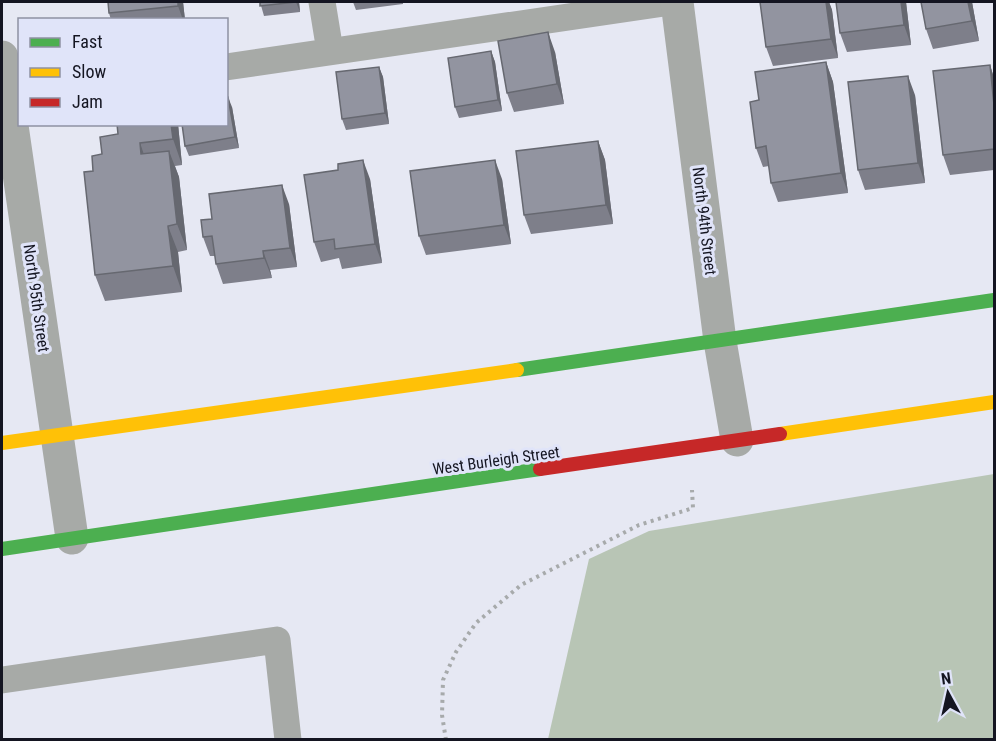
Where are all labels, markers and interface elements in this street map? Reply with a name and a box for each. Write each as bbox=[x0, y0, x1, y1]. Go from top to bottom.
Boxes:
legend bbox=[18, 18, 228, 126]
text: Fast bbox=[72, 31, 103, 52]
text: Slow bbox=[72, 61, 107, 82]
text: Jam bbox=[72, 91, 103, 112]
street label: North 94th Street bbox=[688, 166, 721, 276]
street label: North 95th Street bbox=[20, 243, 54, 354]
street label: West Burleigh Street bbox=[431, 442, 561, 479]
north arrow bbox=[918, 663, 978, 723]
text: N bbox=[940, 669, 952, 689]

